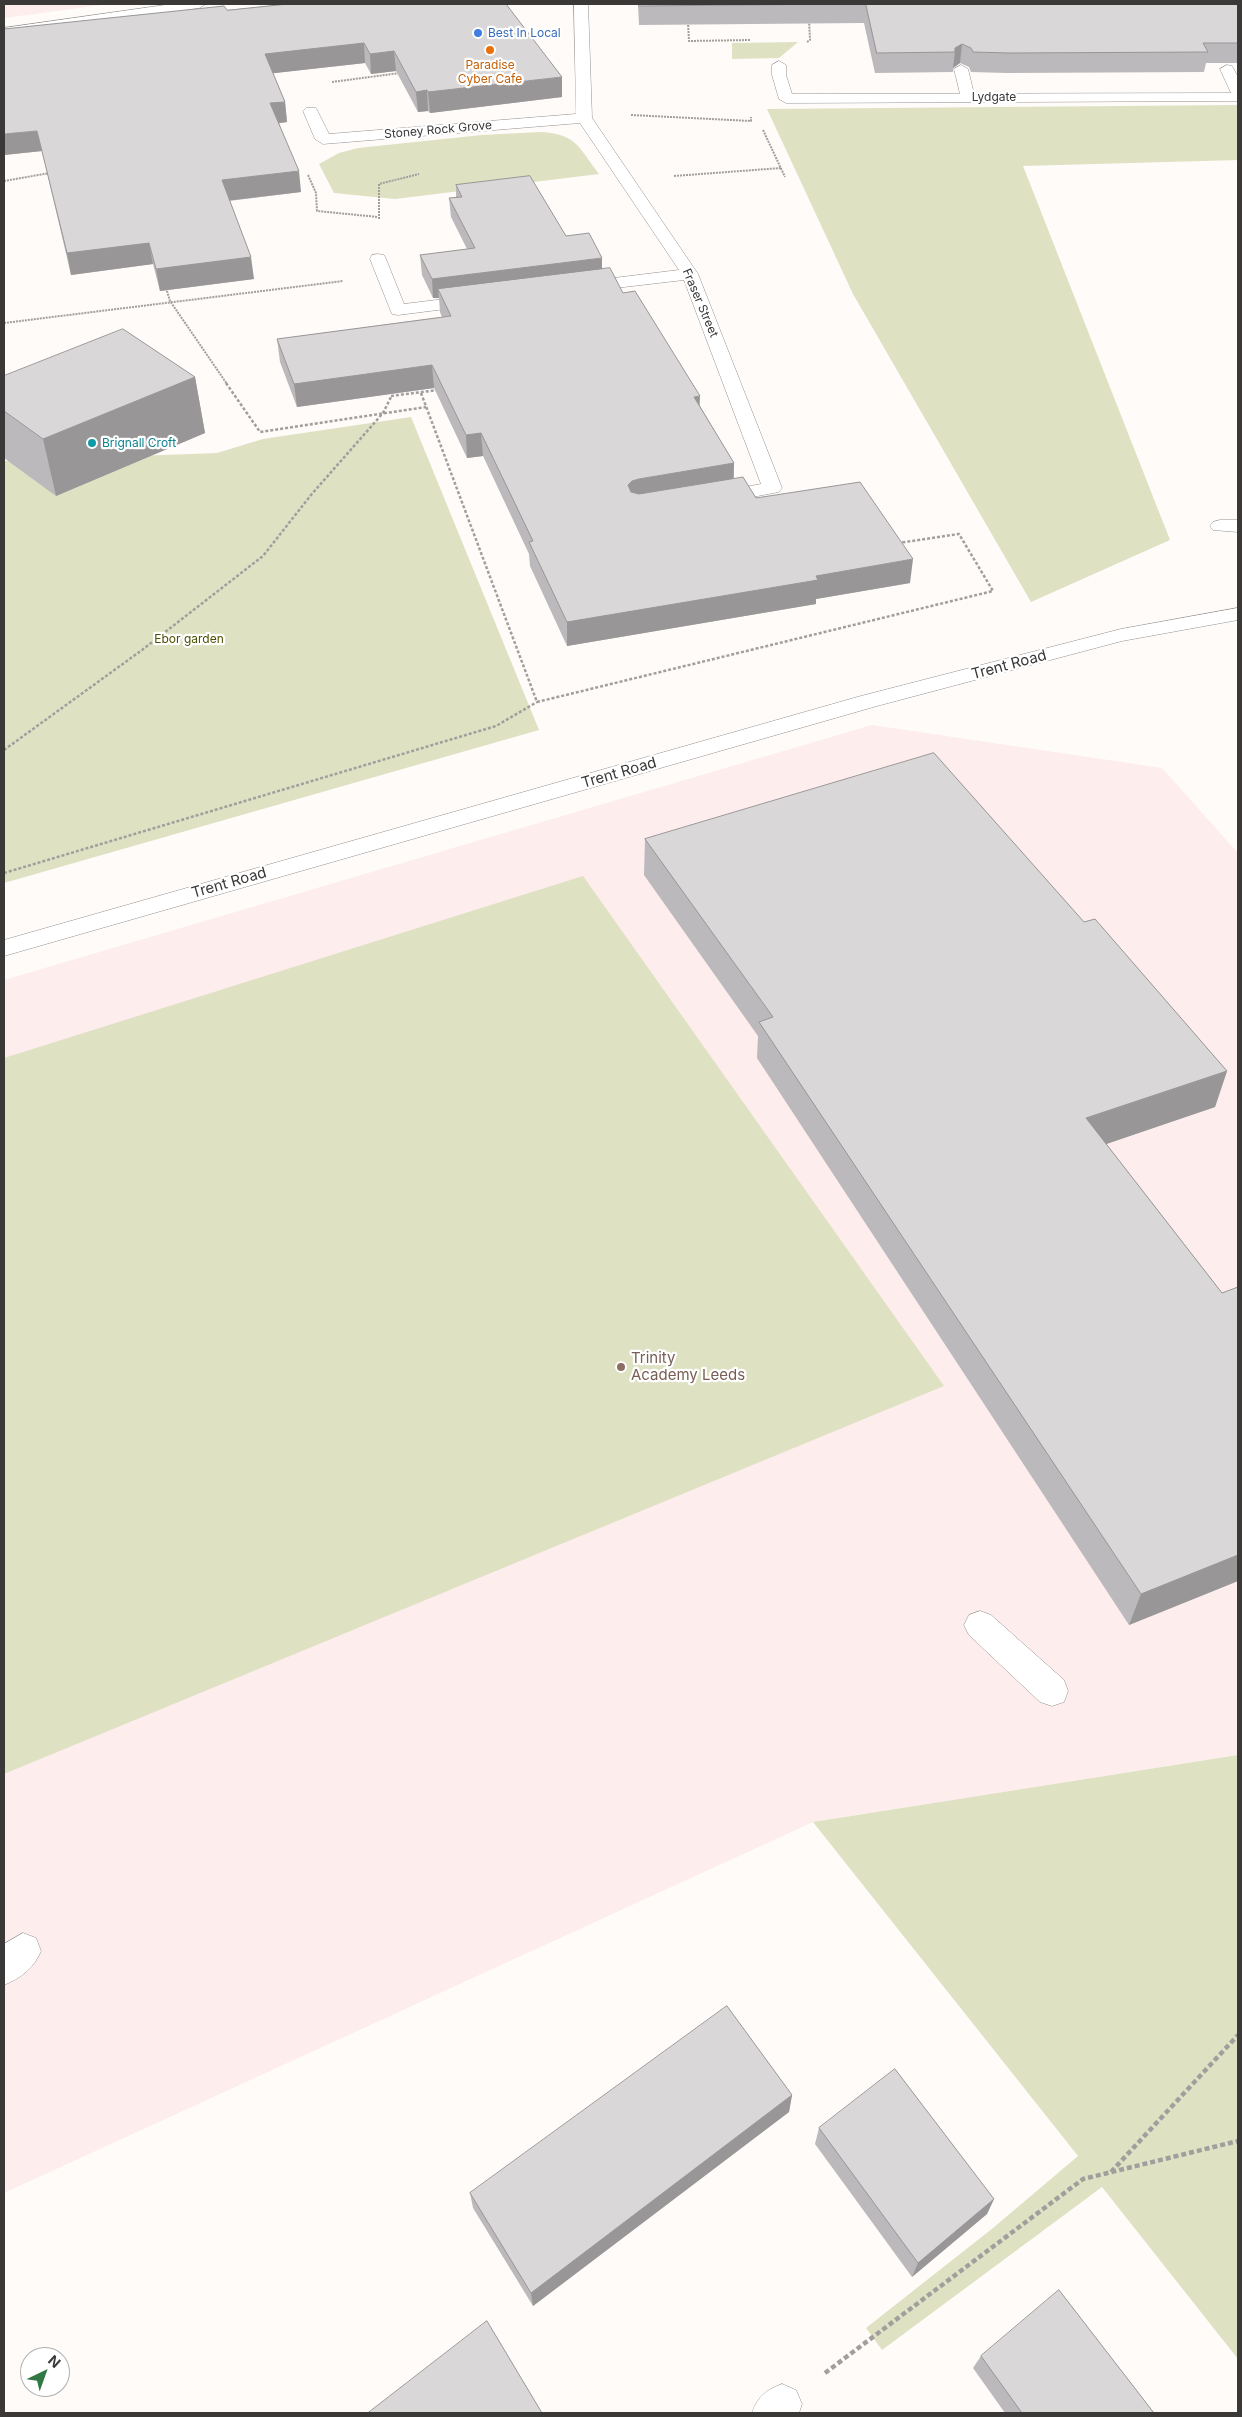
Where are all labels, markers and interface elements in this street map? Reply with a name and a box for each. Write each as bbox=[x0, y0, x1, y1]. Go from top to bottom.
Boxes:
place label: Best In Local bbox=[488, 26, 561, 40]
marker: Best In Local bbox=[472, 27, 484, 39]
marker: Paradise Cyber Cafe bbox=[484, 44, 496, 56]
place label: Paradise Cyber Cafe bbox=[458, 58, 522, 86]
street label: Lydgate bbox=[972, 90, 1016, 104]
street label: Stoney Rock Grove bbox=[384, 118, 492, 142]
street label: Fraser Street bbox=[679, 267, 721, 339]
place label: Brignall Croft bbox=[102, 436, 176, 450]
marker: Brignall Croft bbox=[86, 437, 98, 449]
park label: Ebor garden bbox=[154, 632, 224, 646]
street label: Trent Road bbox=[969, 646, 1049, 684]
street label: Trent Road bbox=[579, 754, 659, 792]
street label: Trent Road bbox=[189, 864, 269, 902]
place label: Trinity Academy Leeds bbox=[631, 1349, 745, 1384]
marker: Trinity Academy Leeds bbox=[615, 1361, 627, 1373]
north arrow bbox=[20, 2347, 70, 2397]
text: N bbox=[45, 2351, 64, 2371]

